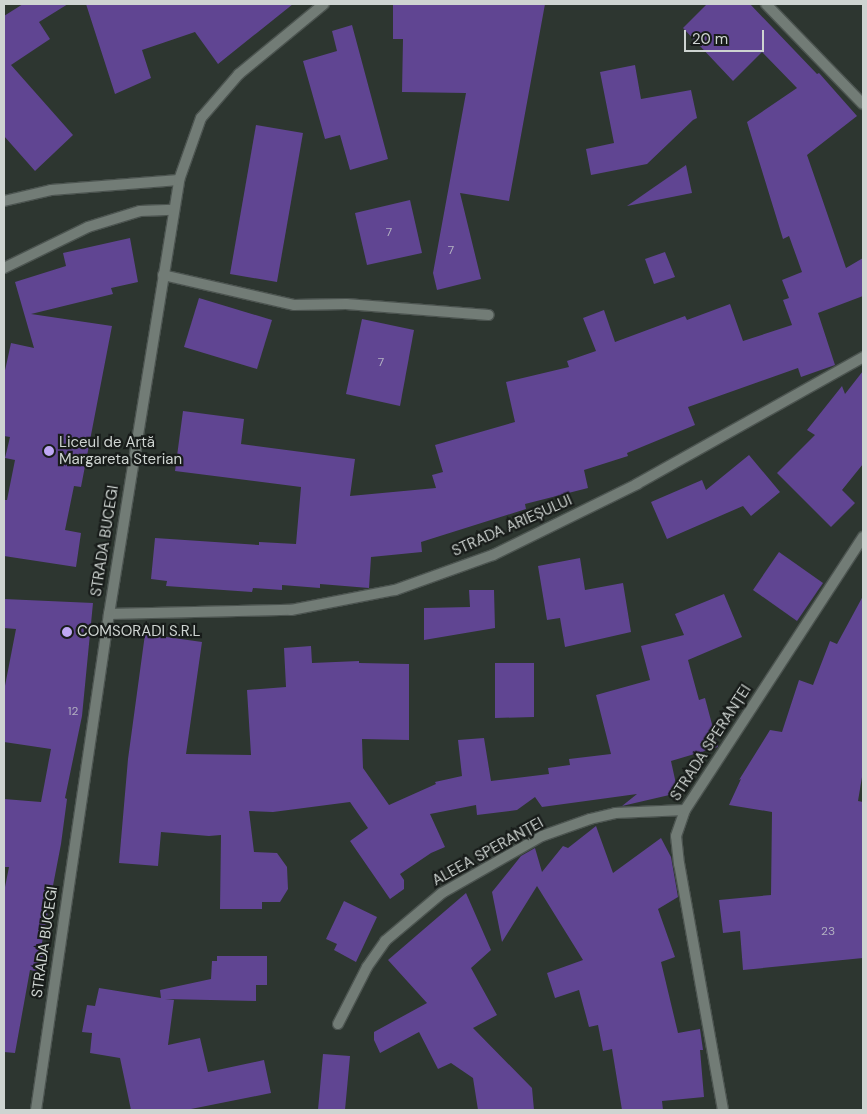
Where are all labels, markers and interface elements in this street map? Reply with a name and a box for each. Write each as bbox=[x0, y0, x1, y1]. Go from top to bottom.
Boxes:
scale bar bbox=[687, 20, 767, 52]
text: 20 m bbox=[692, 29, 728, 49]
house number: 7 bbox=[386, 226, 392, 240]
house number: 7 bbox=[448, 244, 454, 258]
house number: 7 bbox=[378, 356, 384, 370]
place label: Liceul de Artă Margareta Sterian bbox=[59, 433, 182, 468]
marker: Liceul de Artă Margareta Sterian bbox=[43, 445, 55, 457]
street label: STRADA BUCEGI bbox=[87, 484, 123, 598]
street label: STRADA ARIEȘULUI bbox=[449, 491, 575, 561]
place label: COMSORADI S.R.L bbox=[77, 623, 200, 641]
marker: COMSORADI S.R.L bbox=[61, 626, 73, 638]
street label: STRADA SPERANȚEI bbox=[667, 682, 755, 804]
house number: 12 bbox=[68, 705, 78, 719]
street label: ALEEA SPERANȚEI bbox=[429, 814, 547, 890]
street label: STRADA BUCEGI bbox=[28, 885, 62, 999]
house number: 23 bbox=[821, 925, 835, 939]

